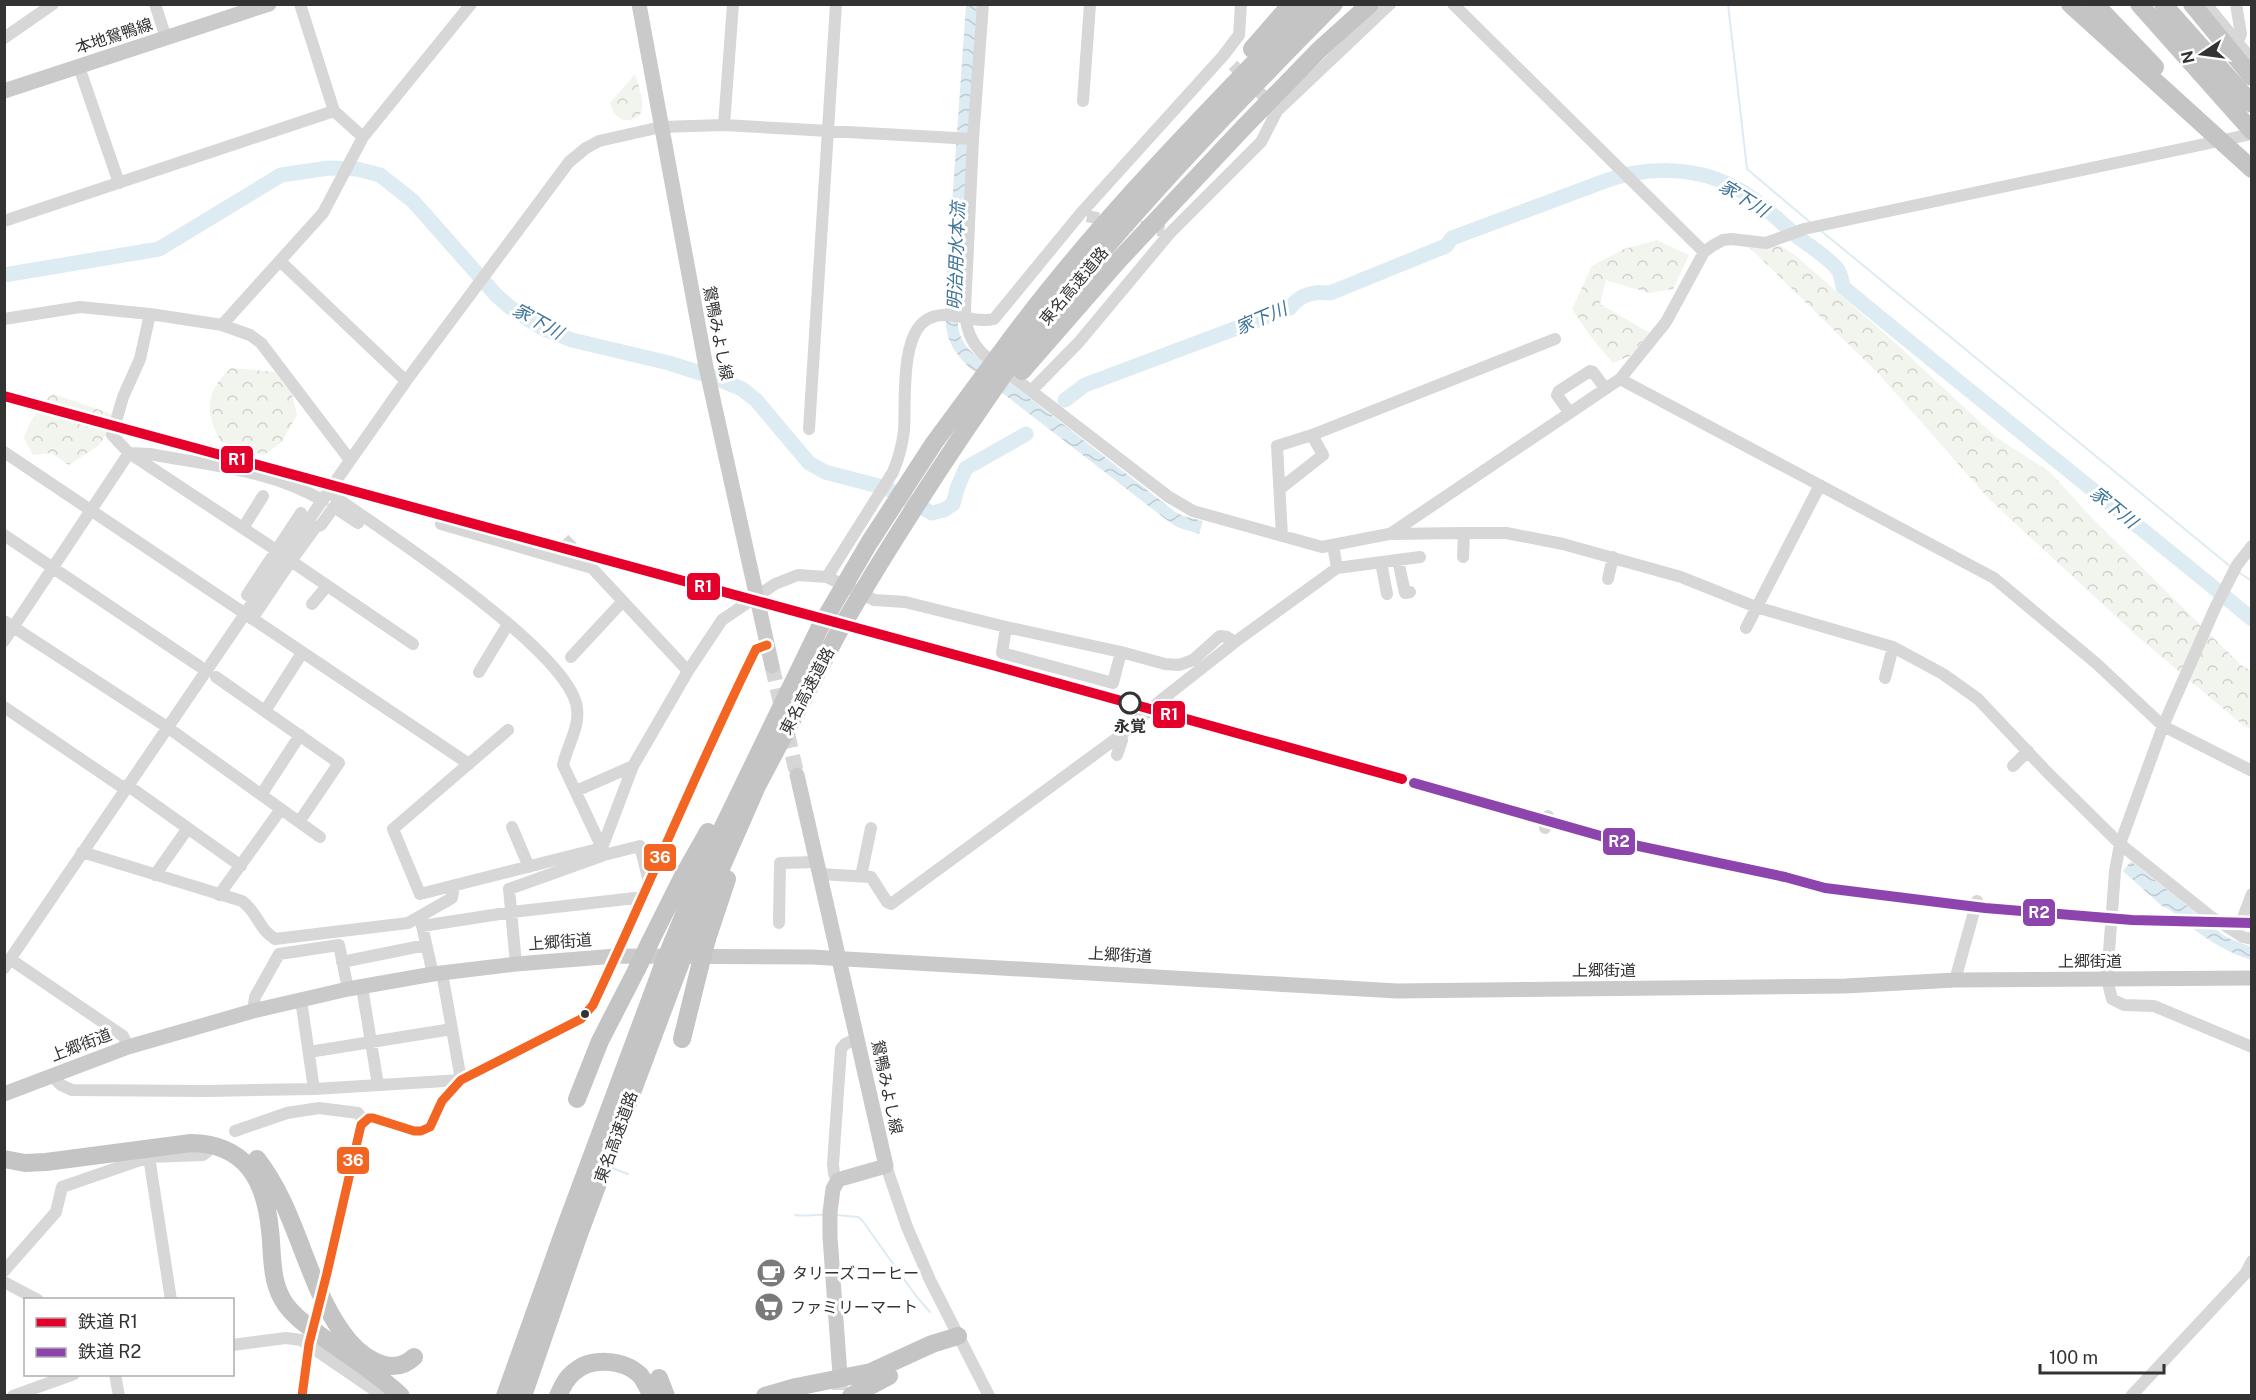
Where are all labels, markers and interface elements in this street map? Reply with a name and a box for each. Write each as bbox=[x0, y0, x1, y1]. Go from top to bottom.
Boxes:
street label: 本地鴛鴨線 bbox=[73, 15, 155, 57]
north arrow bbox=[2172, 24, 2232, 84]
text: N bbox=[2177, 49, 2199, 65]
water label: 家下川 bbox=[1716, 175, 1774, 222]
water label: 明治用水本流 bbox=[944, 199, 968, 310]
street label: 東名高速道路 bbox=[1036, 243, 1112, 329]
street label: 鴛鴨みよし線 bbox=[700, 284, 736, 382]
water label: 家下川 bbox=[1232, 297, 1292, 338]
water label: 家下川 bbox=[509, 299, 568, 344]
line badge: R1 bbox=[220, 445, 254, 474]
text: R1 bbox=[228, 450, 246, 469]
water label: 家下川 bbox=[2086, 482, 2143, 533]
line badge: R1 bbox=[686, 572, 721, 601]
text: R1 bbox=[694, 577, 712, 596]
street label: 東名高速道路 bbox=[776, 644, 838, 738]
marker: 永覚 bbox=[1119, 692, 1141, 714]
line badge: R1 bbox=[1152, 700, 1186, 729]
text: R1 bbox=[1160, 705, 1178, 724]
place label: 永覚 bbox=[1114, 717, 1146, 736]
line badge: R2 bbox=[1602, 827, 1636, 856]
text: R2 bbox=[1608, 832, 1630, 851]
line badge: 36 bbox=[643, 843, 677, 872]
text: 36 bbox=[649, 848, 671, 867]
line badge: R2 bbox=[2022, 898, 2056, 927]
text: R2 bbox=[2028, 903, 2050, 922]
street label: 上郷街道 bbox=[527, 930, 593, 954]
street label: 上郷街道 bbox=[1088, 944, 1152, 966]
street label: 上郷街道 bbox=[2058, 952, 2122, 971]
street label: 上郷街道 bbox=[1572, 961, 1636, 980]
unlabelled marker bbox=[579, 1008, 591, 1020]
street label: 上郷街道 bbox=[48, 1025, 114, 1065]
street label: 鴛鴨みよし線 bbox=[868, 1038, 906, 1136]
street label: 東名高速道路 bbox=[591, 1089, 641, 1185]
line badge: 36 bbox=[336, 1146, 370, 1175]
text: 36 bbox=[342, 1151, 364, 1170]
cafe icon: タリーズコーヒー bbox=[755, 1257, 787, 1289]
place label: タリーズコーヒー bbox=[792, 1264, 919, 1283]
supermarket icon: ファミリーマート bbox=[753, 1291, 785, 1323]
legend bbox=[24, 1298, 234, 1376]
place label: ファミリーマート bbox=[790, 1298, 918, 1317]
text: 鉄道 R1 bbox=[78, 1311, 138, 1332]
scale bar bbox=[2040, 1337, 2164, 1375]
text: 鉄道 R2 bbox=[78, 1341, 141, 1362]
text: 100 m bbox=[2049, 1347, 2098, 1368]

